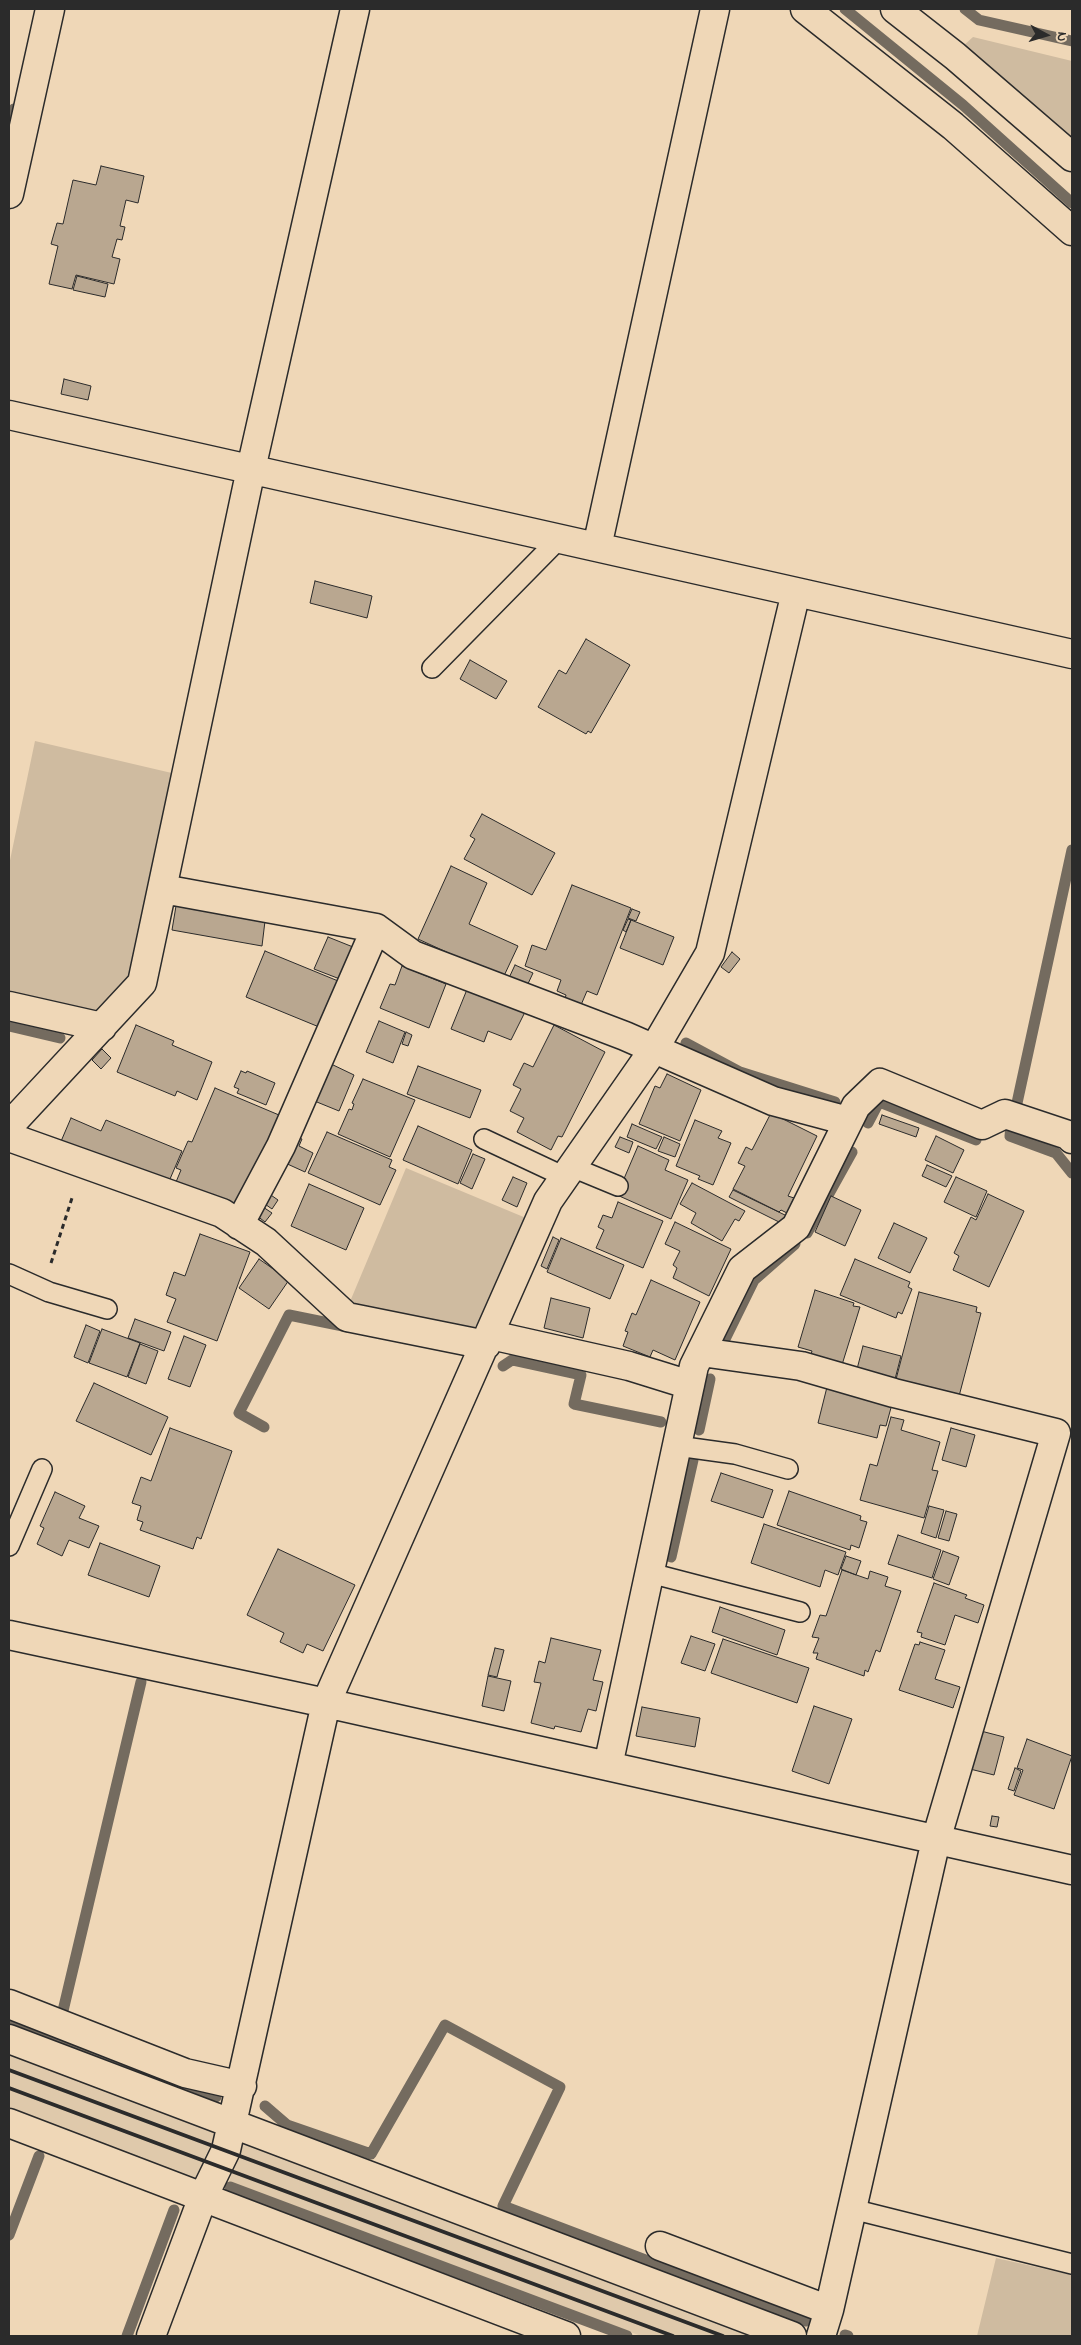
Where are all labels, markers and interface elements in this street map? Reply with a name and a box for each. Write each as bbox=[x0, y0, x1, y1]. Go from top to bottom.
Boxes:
north arrow bbox=[1021, 10, 1071, 60]
text: N bbox=[1050, 31, 1072, 42]

